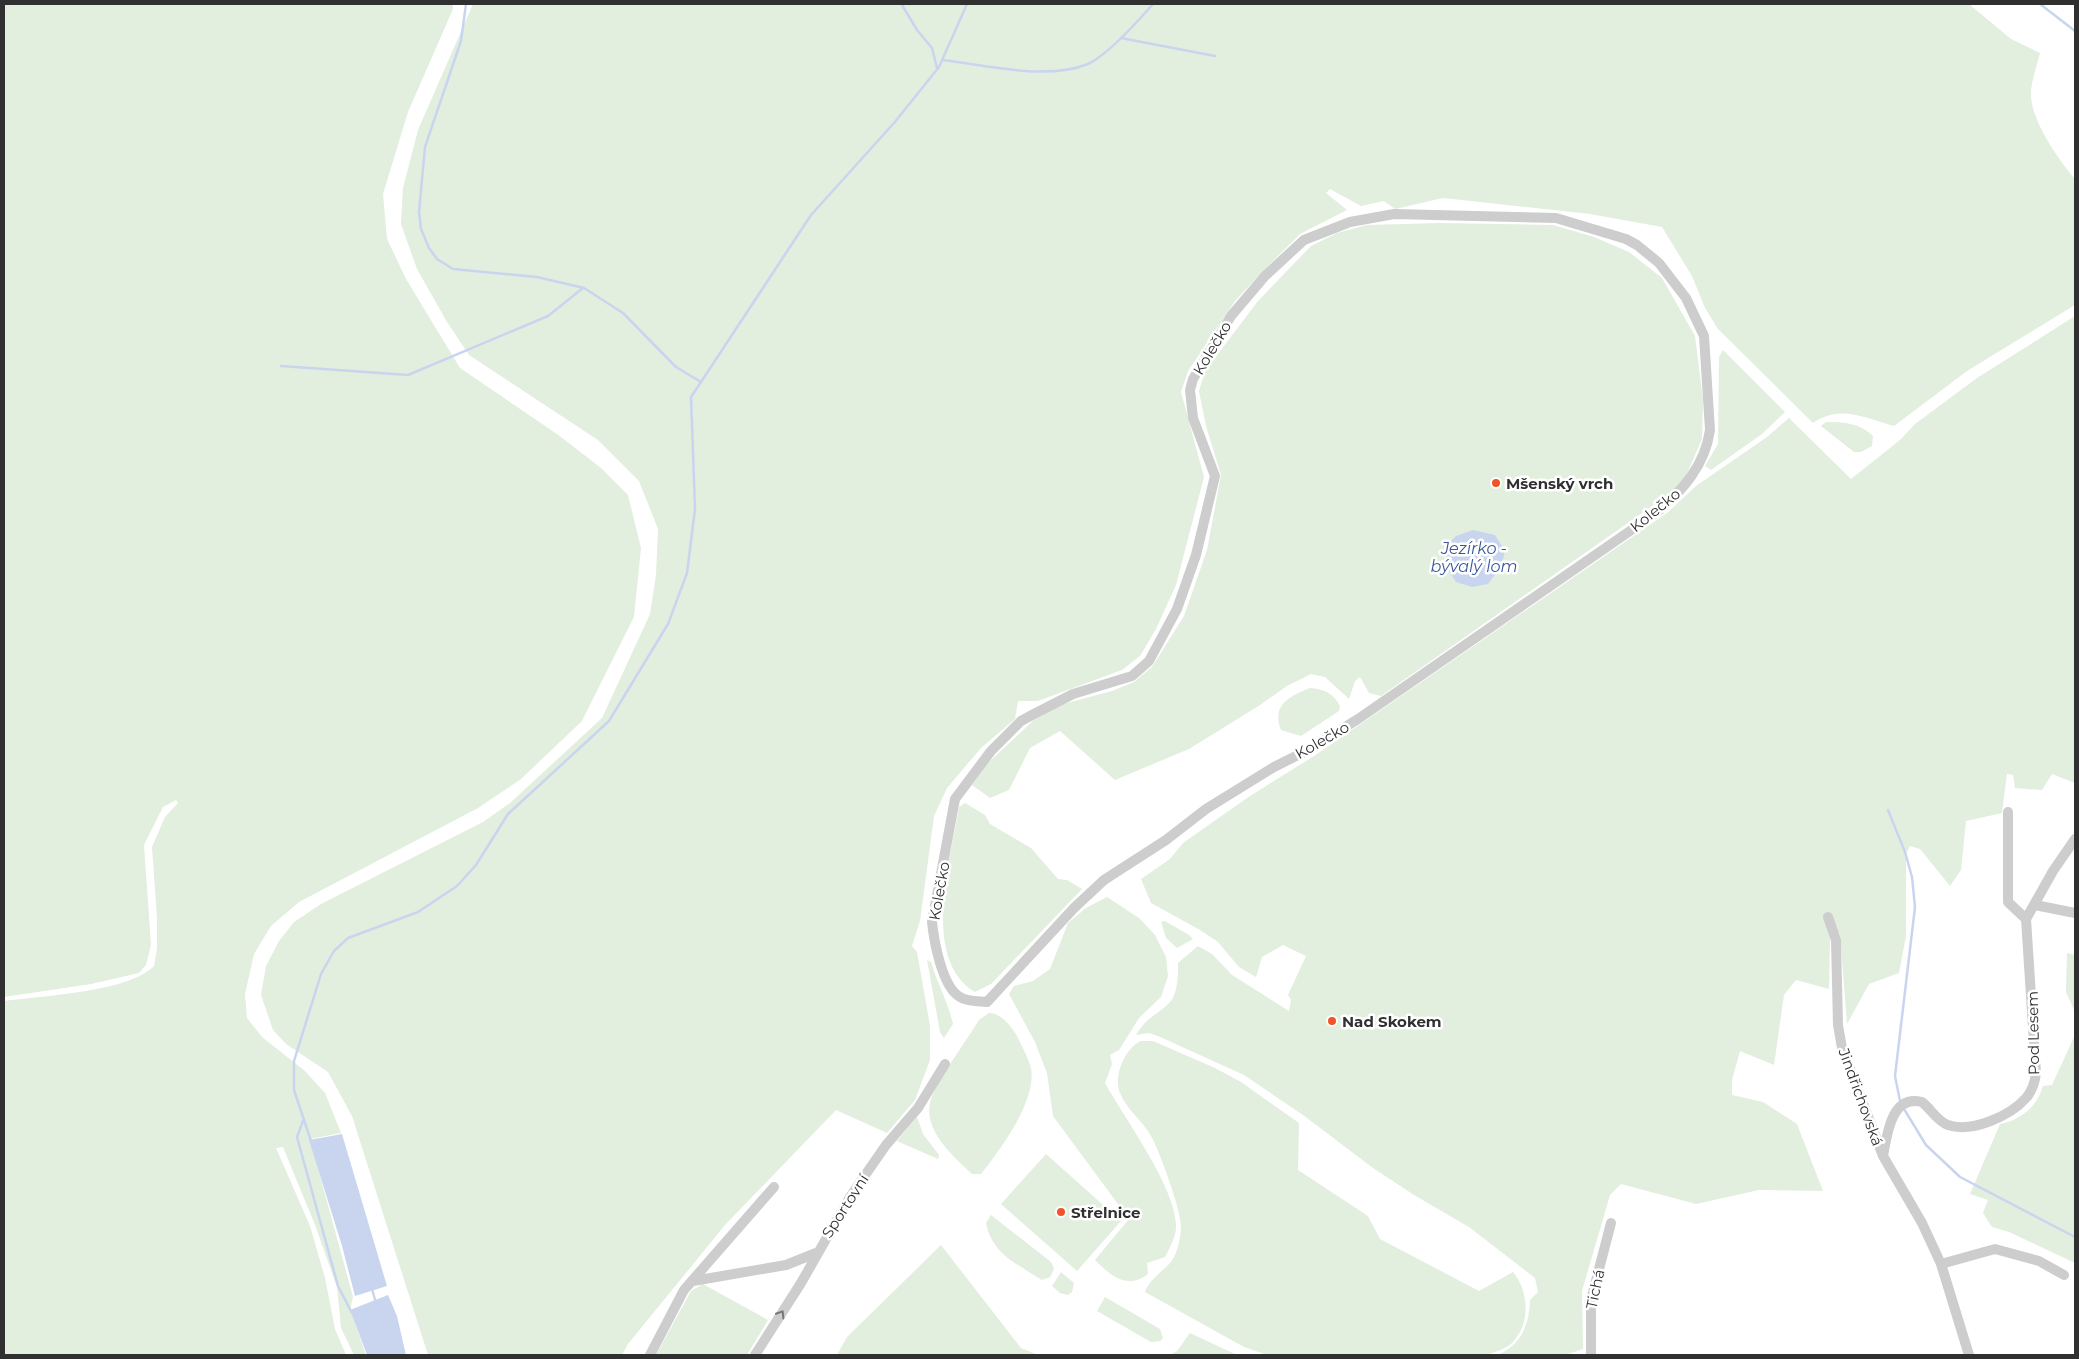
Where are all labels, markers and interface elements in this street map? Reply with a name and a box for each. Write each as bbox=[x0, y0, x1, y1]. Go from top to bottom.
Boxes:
street label: Kolečko bbox=[1189, 318, 1235, 378]
place label: Mšenský vrch bbox=[1506, 474, 1613, 493]
marker: Mšenský vrch bbox=[1490, 477, 1502, 489]
street label: Kolečko bbox=[1626, 484, 1684, 536]
water label: Jezírko - bývalý lom bbox=[1431, 539, 1517, 576]
street label: Kolečko bbox=[1292, 717, 1352, 763]
street label: Kolečko bbox=[925, 860, 953, 922]
street label: Pod Lesem bbox=[2023, 991, 2043, 1075]
place label: Nad Skokem bbox=[1342, 1012, 1442, 1031]
marker: Nad Skokem bbox=[1326, 1015, 1338, 1027]
street label: Jindřichovská bbox=[1834, 1045, 1887, 1148]
street label: Sportovní bbox=[817, 1170, 873, 1242]
place label: Střelnice bbox=[1071, 1203, 1141, 1222]
marker: Střelnice bbox=[1055, 1206, 1067, 1218]
street label: Tichá bbox=[1582, 1267, 1608, 1311]
one-way arrow bbox=[775, 1310, 784, 1320]

